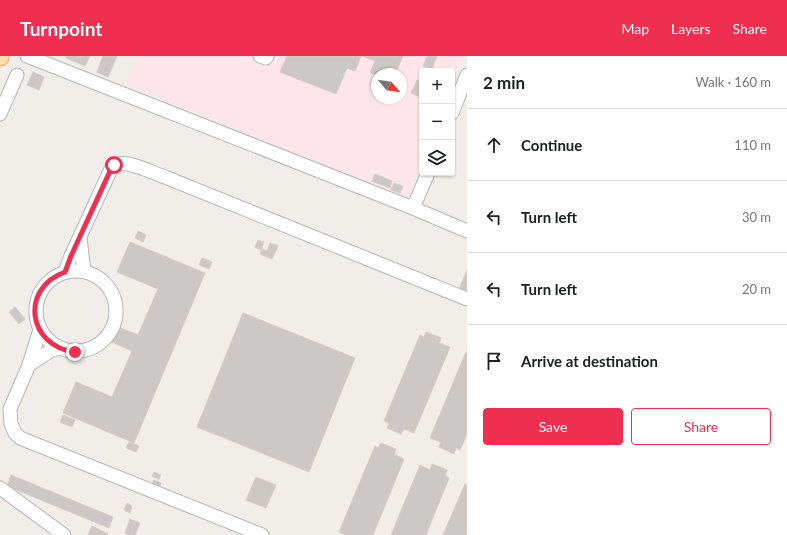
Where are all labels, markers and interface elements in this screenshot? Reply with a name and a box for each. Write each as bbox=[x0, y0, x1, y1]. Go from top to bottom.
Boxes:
text: Turnpoint bbox=[20, 17, 102, 40]
text: Map bbox=[621, 20, 649, 37]
text: Layers bbox=[671, 20, 711, 37]
text: Share bbox=[733, 20, 767, 37]
north arrow bbox=[371, 68, 407, 104]
map controls bbox=[419, 68, 455, 176]
button: + bbox=[419, 68, 455, 104]
text: 2 min bbox=[483, 72, 525, 93]
text: Walk · 160 m bbox=[695, 74, 771, 90]
button: − bbox=[419, 104, 455, 140]
icon: ahead bbox=[483, 134, 505, 156]
text: Continue bbox=[521, 136, 582, 154]
text: 110 m bbox=[734, 137, 771, 153]
button: layers bbox=[419, 140, 455, 176]
route start bbox=[105, 156, 123, 174]
icon: left bbox=[483, 206, 505, 228]
text: Turn left bbox=[521, 208, 577, 226]
text: 30 m bbox=[742, 209, 771, 225]
icon: left bbox=[483, 278, 505, 300]
text: Turn left bbox=[521, 280, 577, 298]
text: 20 m bbox=[742, 281, 771, 297]
route end bbox=[66, 343, 84, 361]
icon: arrive bbox=[483, 350, 505, 372]
text: Arrive at destination bbox=[521, 352, 658, 370]
button: Save bbox=[483, 408, 623, 445]
button: Share bbox=[631, 408, 771, 445]

